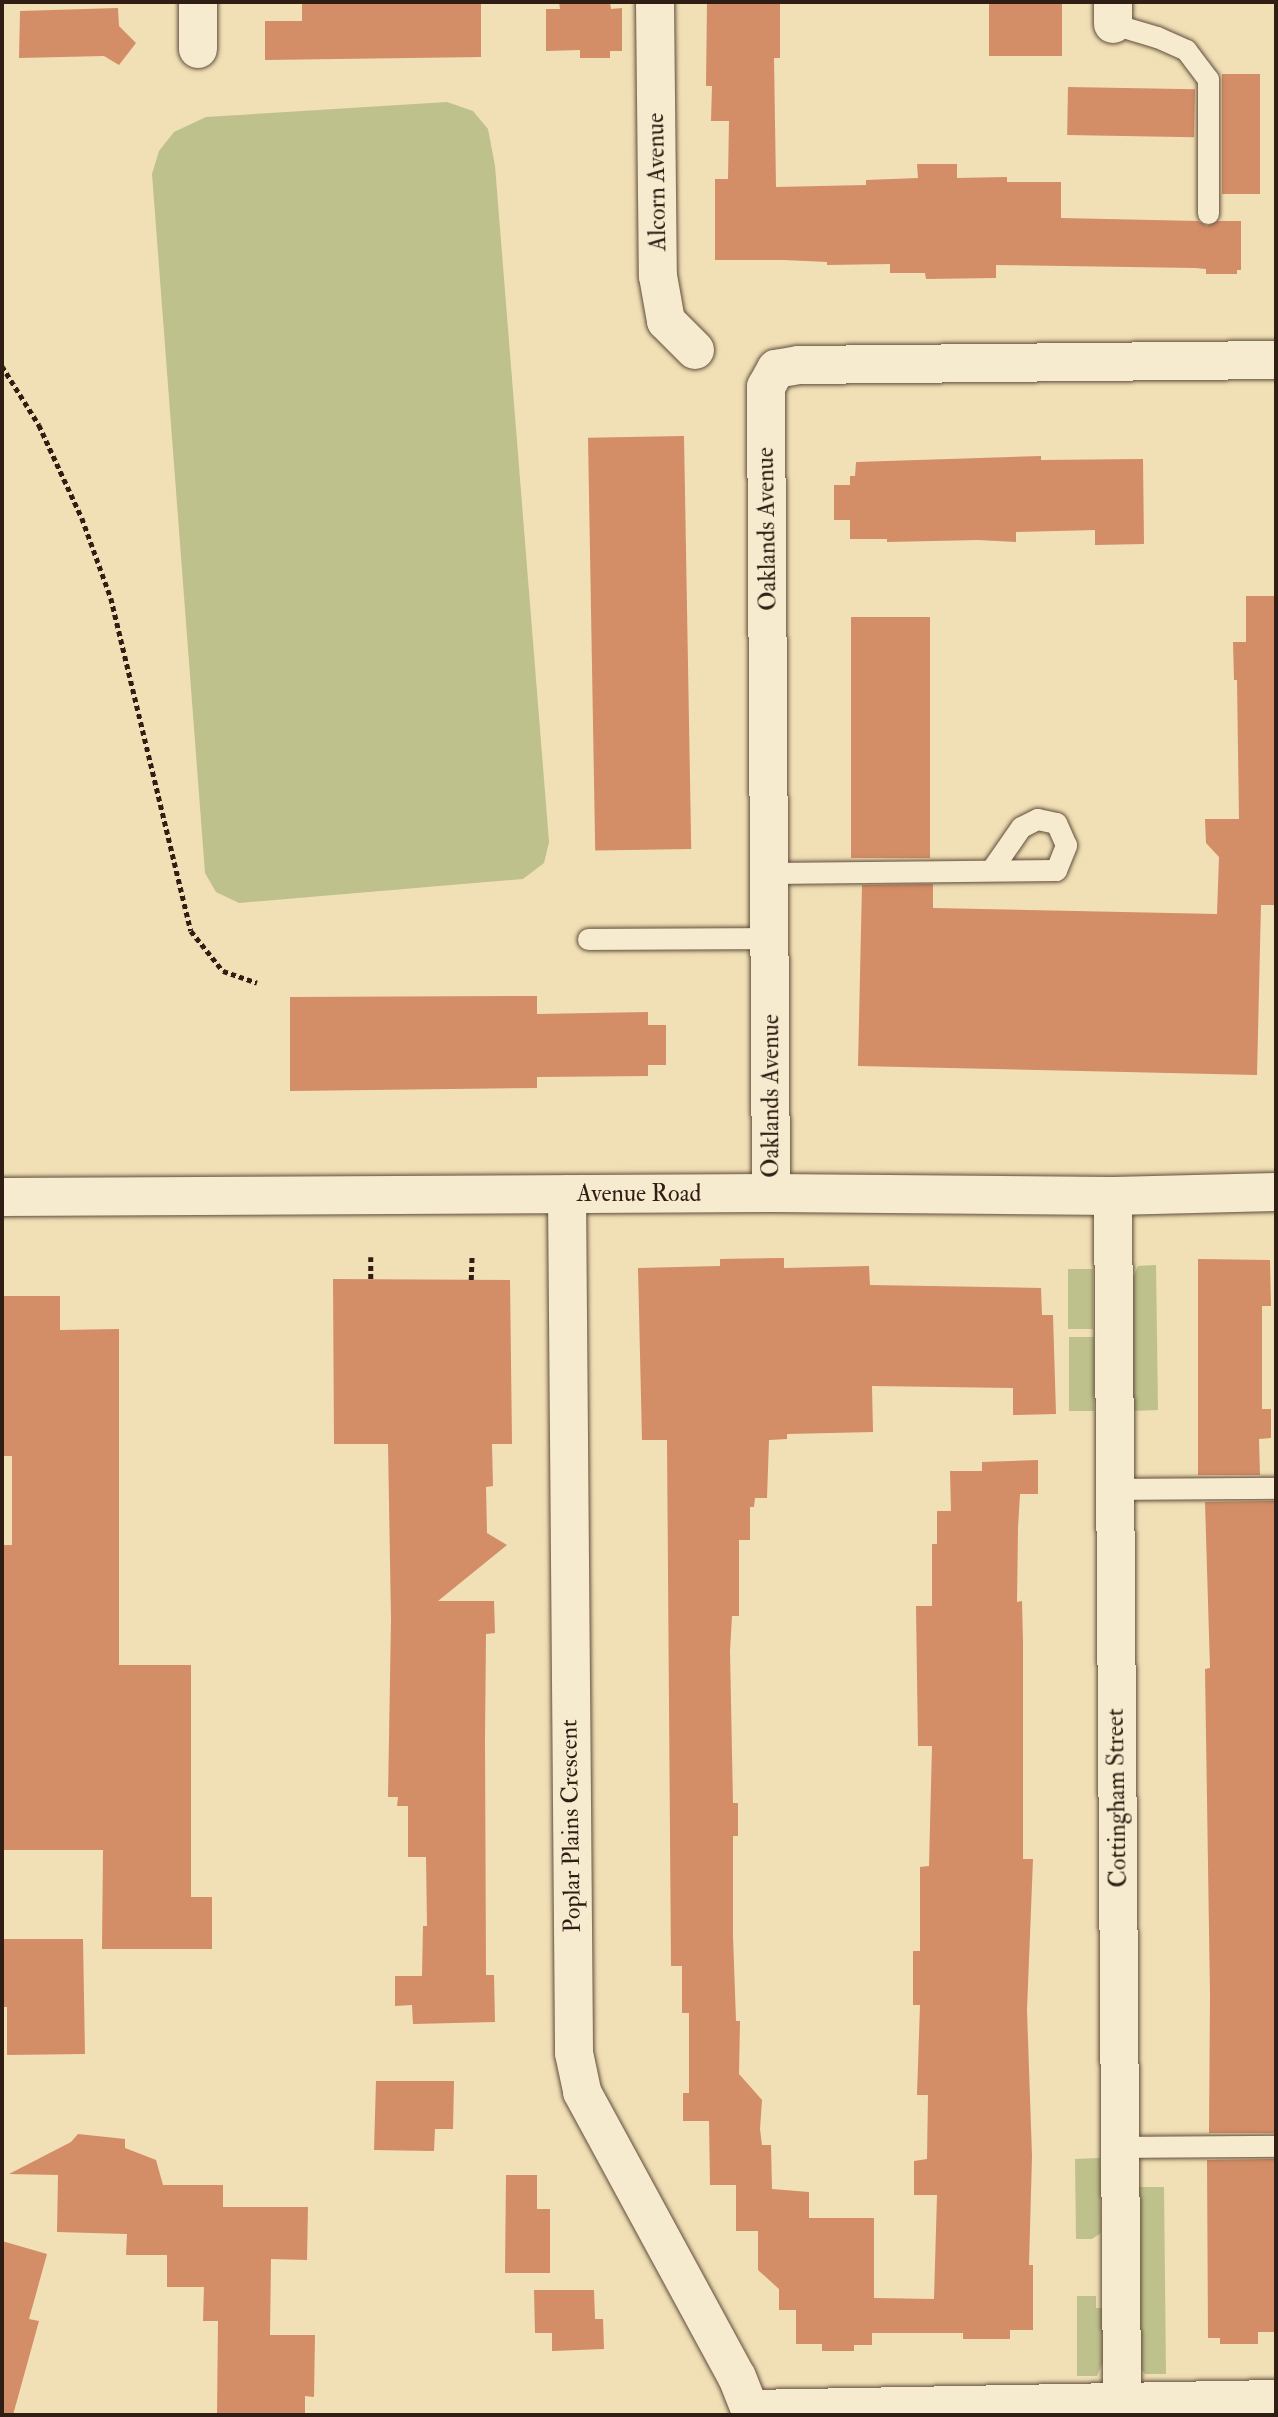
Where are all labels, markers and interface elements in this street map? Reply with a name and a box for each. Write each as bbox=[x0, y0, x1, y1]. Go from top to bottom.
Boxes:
street label: Alcorn Avenue bbox=[641, 113, 673, 251]
street label: Oaklands Avenue bbox=[751, 447, 783, 611]
street label: Oaklands Avenue bbox=[757, 1014, 785, 1178]
street label: Avenue Road bbox=[577, 1180, 701, 1208]
street label: Cottingham Street bbox=[1101, 1708, 1133, 1888]
street label: Poplar Plains Crescent bbox=[555, 1719, 587, 1933]

